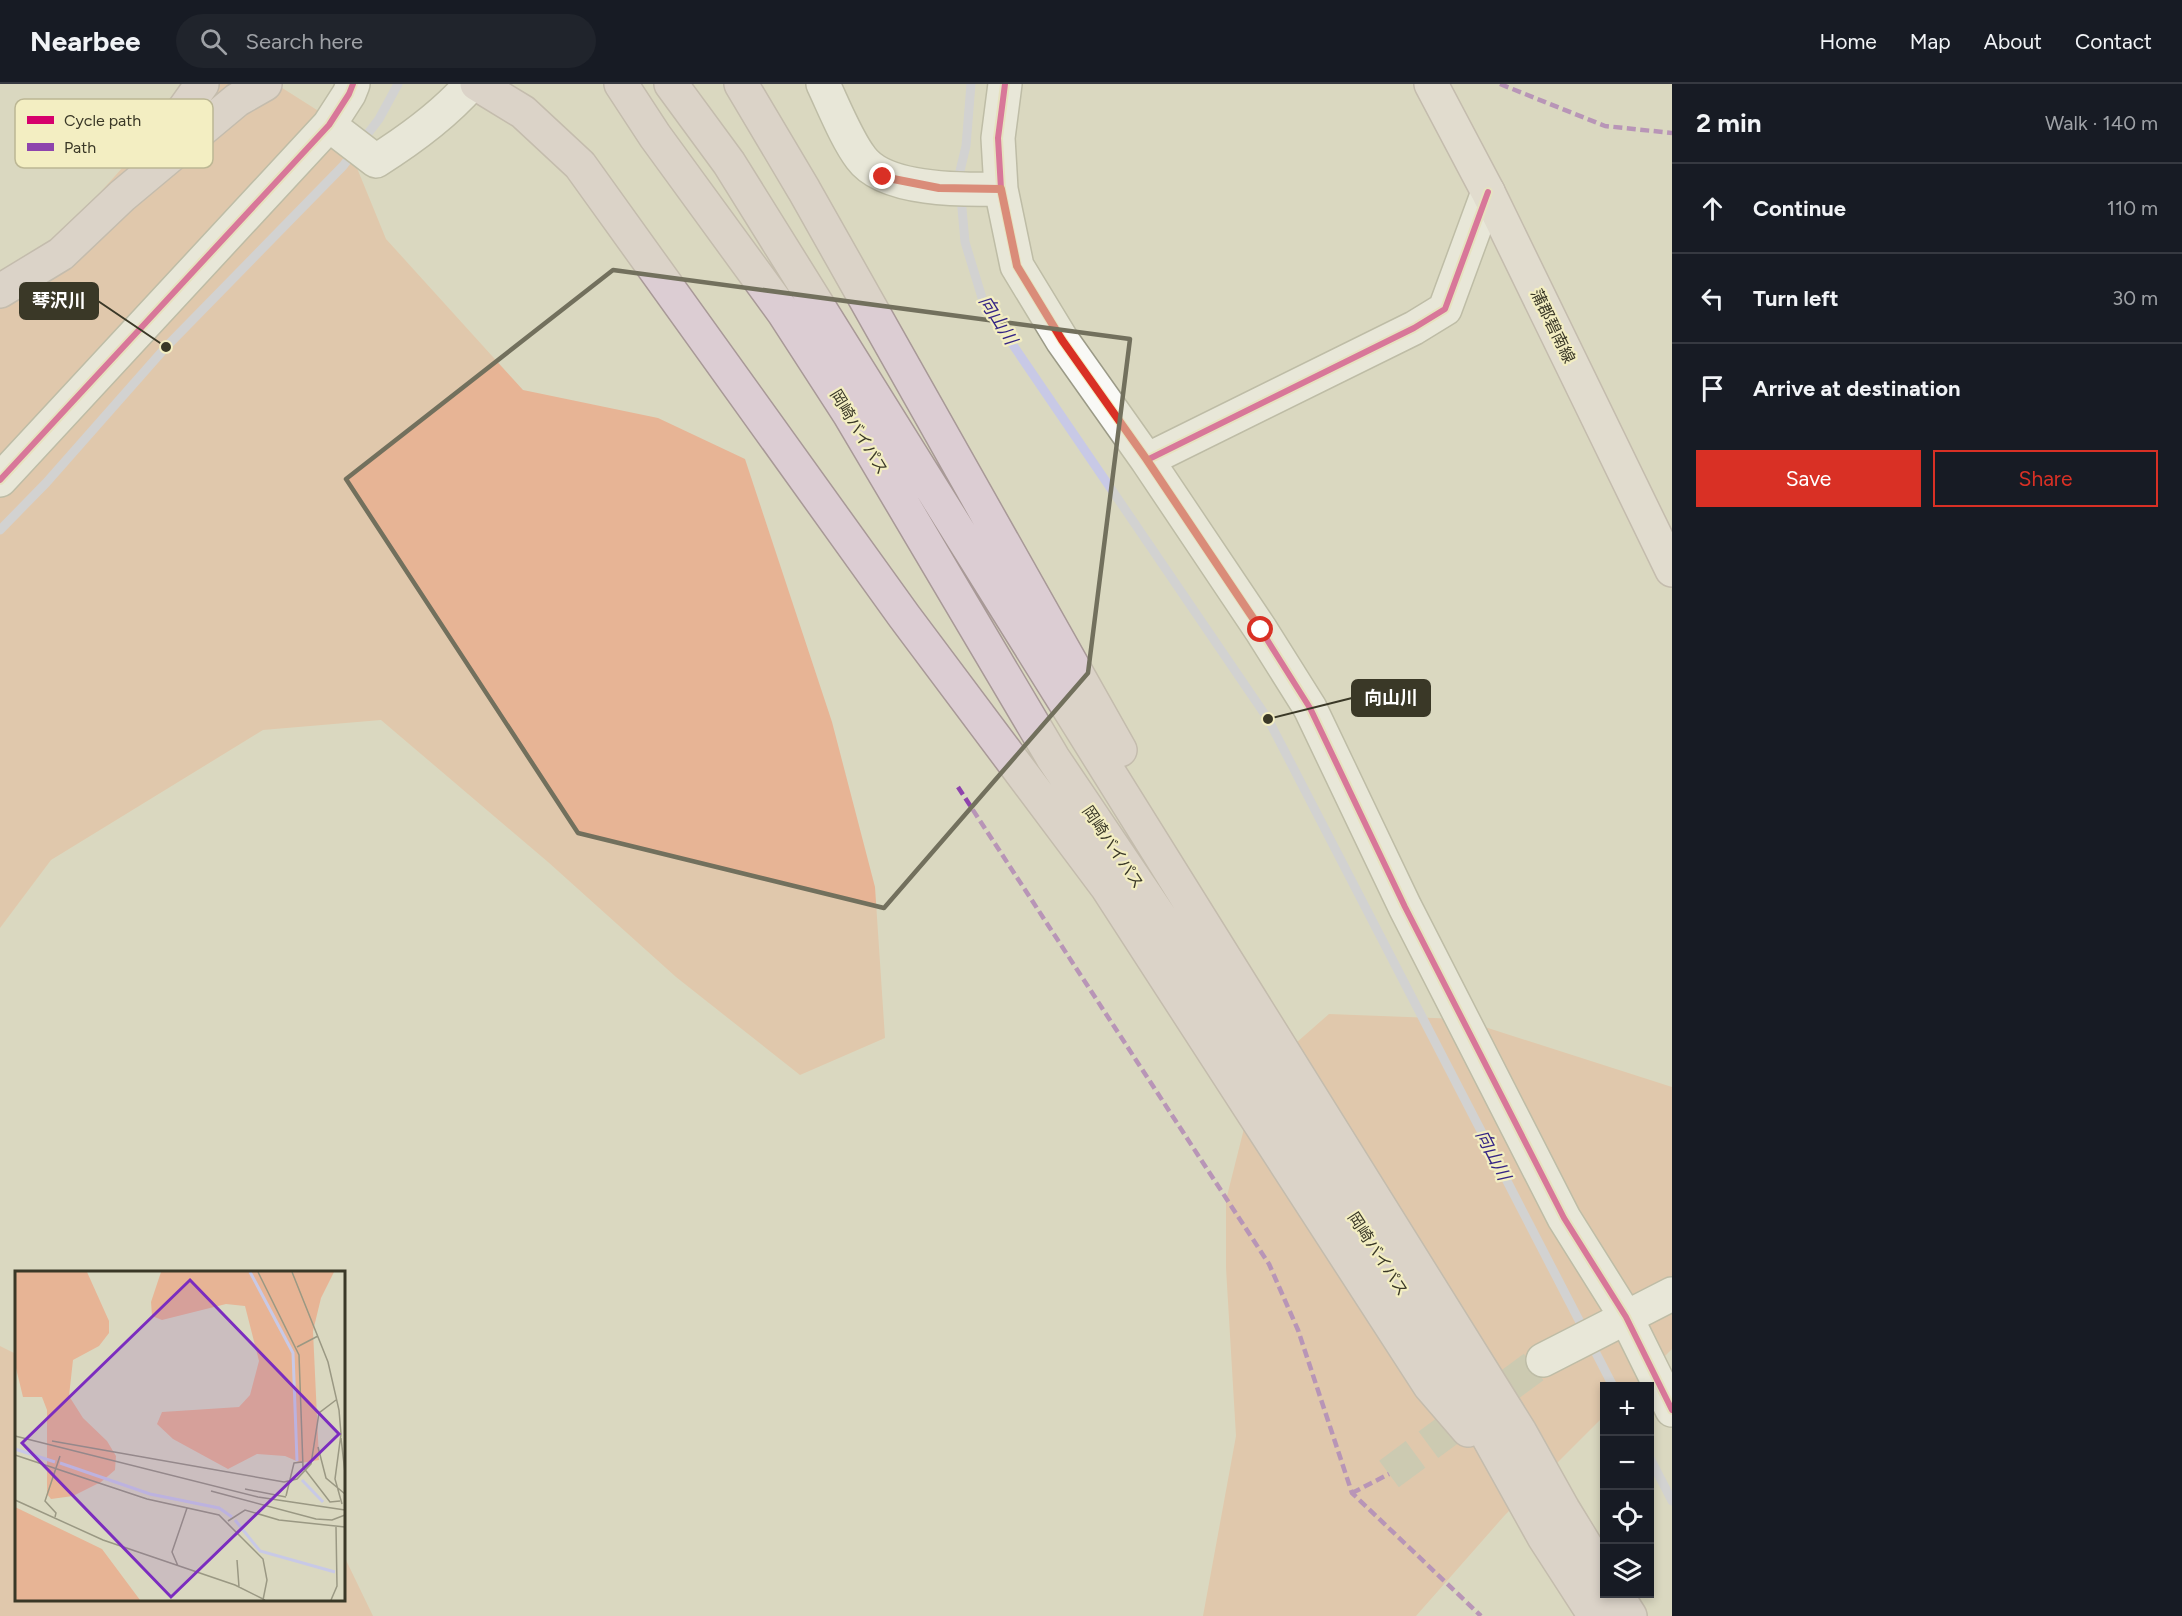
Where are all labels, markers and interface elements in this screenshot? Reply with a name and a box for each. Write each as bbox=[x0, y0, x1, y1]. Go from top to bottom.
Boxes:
search box bbox=[176, 14, 596, 68]
text: Nearbee bbox=[30, 24, 140, 58]
icon: search bbox=[197, 25, 230, 58]
text: Search here bbox=[245, 28, 363, 55]
text: Home bbox=[1820, 29, 1877, 54]
text: Map bbox=[1910, 29, 1951, 54]
text: About bbox=[1984, 29, 2042, 54]
text: Contact bbox=[2075, 29, 2152, 54]
legend bbox=[15, 99, 213, 168]
text: 2 min bbox=[1696, 107, 1762, 139]
text: Cycle path bbox=[64, 111, 141, 130]
text: Walk · 140 m bbox=[2045, 111, 2158, 135]
text: Path bbox=[64, 138, 96, 157]
route end bbox=[869, 163, 895, 189]
icon: ahead bbox=[1696, 192, 1729, 225]
text: Continue bbox=[1753, 195, 1846, 222]
text: 110 m bbox=[2107, 196, 2158, 220]
icon: left bbox=[1696, 282, 1729, 315]
callout: 琴沢川 bbox=[20, 283, 98, 319]
text: Turn left bbox=[1753, 285, 1839, 312]
street label: 蒲郡碧南線 bbox=[1527, 286, 1579, 366]
text: 30 m bbox=[2112, 286, 2158, 310]
text: 琴沢川 bbox=[32, 290, 86, 312]
water label: 向山川 bbox=[974, 291, 1023, 350]
icon: arrive bbox=[1696, 372, 1729, 405]
text: Arrive at destination bbox=[1753, 375, 1961, 402]
street label: 岡崎バイパス bbox=[826, 386, 892, 478]
button: Save bbox=[1696, 450, 1921, 507]
button: Share bbox=[1933, 450, 2158, 507]
route start bbox=[1247, 616, 1273, 642]
callout: 向山川 bbox=[1352, 680, 1430, 716]
text: 向山川 bbox=[1364, 687, 1418, 709]
street label: 岡崎バイパス bbox=[1078, 802, 1148, 892]
water label: 向山川 bbox=[1471, 1126, 1516, 1186]
street label: 岡崎バイパス bbox=[1344, 1209, 1412, 1299]
inset map bbox=[15, 1271, 345, 1601]
map controls bbox=[1600, 1382, 1654, 1598]
button: + bbox=[1600, 1382, 1654, 1436]
button: − bbox=[1600, 1436, 1654, 1490]
button: locate bbox=[1600, 1490, 1654, 1544]
button: layers bbox=[1600, 1544, 1654, 1598]

